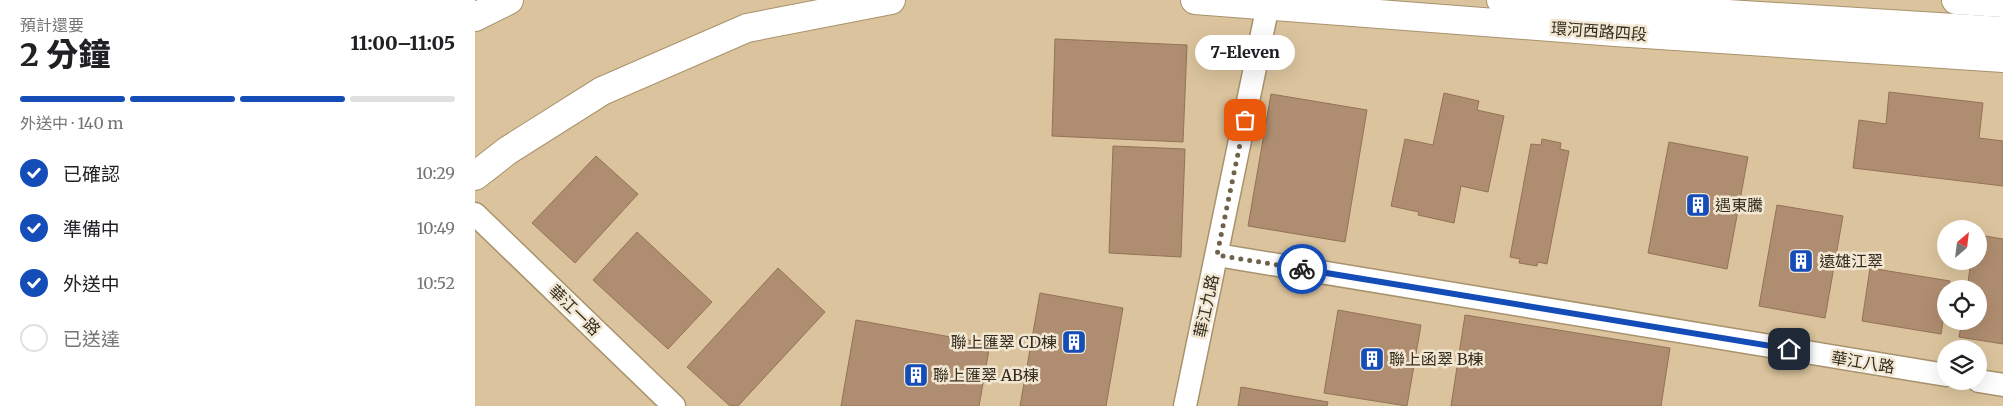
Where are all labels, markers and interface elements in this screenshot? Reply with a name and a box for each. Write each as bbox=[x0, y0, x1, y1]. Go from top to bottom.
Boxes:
text: 預計還要 bbox=[20, 15, 84, 35]
street label: 環河西路四段 bbox=[1550, 18, 1648, 44]
text: 11:00–11:05 bbox=[350, 31, 455, 55]
text: 2 分鐘 bbox=[20, 35, 110, 75]
callout: 7-Eleven bbox=[1195, 35, 1295, 70]
text: 7-Eleven bbox=[1210, 42, 1280, 62]
pin bbox=[1224, 99, 1266, 141]
icon: bag bbox=[1231, 106, 1259, 134]
text: 外送中 · 140 m bbox=[20, 113, 123, 133]
icon: check bbox=[20, 159, 48, 187]
text: 已確認 bbox=[63, 162, 120, 186]
text: 10:29 bbox=[416, 163, 455, 183]
building icon: 遇東騰 bbox=[1685, 192, 1711, 218]
place label: 遇東騰 bbox=[1715, 195, 1763, 215]
icon: check bbox=[20, 214, 48, 242]
text: 準備中 bbox=[63, 217, 120, 241]
text: 10:49 bbox=[417, 218, 455, 238]
north arrow bbox=[1937, 220, 1987, 270]
map controls bbox=[1937, 220, 1987, 390]
courier bbox=[1277, 244, 1327, 294]
building icon: 遠雄江翠 bbox=[1788, 248, 1814, 274]
place label: 遠雄江翠 bbox=[1819, 251, 1883, 271]
icon: bike bbox=[1288, 255, 1316, 283]
icon: check bbox=[20, 269, 48, 297]
text: 外送中 bbox=[63, 272, 120, 296]
text: 10:52 bbox=[417, 273, 455, 293]
street label: 華江九路 bbox=[1190, 273, 1222, 339]
button: locate bbox=[1937, 280, 1987, 330]
street label: 華江一路 bbox=[545, 281, 605, 339]
text: 已送達 bbox=[63, 327, 120, 351]
pin bbox=[1768, 328, 1810, 370]
building icon: 聯上匯翠 CD棟 bbox=[1061, 329, 1087, 355]
place label: 聯上匯翠 CD棟 bbox=[951, 332, 1057, 352]
icon: home bbox=[1775, 335, 1803, 363]
button: layers bbox=[1937, 340, 1987, 390]
building icon: 聯上函翠 B棟 bbox=[1359, 346, 1385, 372]
street label: 華江八路 bbox=[1830, 347, 1896, 377]
place label: 聯上函翠 B棟 bbox=[1389, 349, 1484, 369]
building icon: 聯上匯翠 AB棟 bbox=[903, 362, 929, 388]
place label: 聯上匯翠 AB棟 bbox=[933, 365, 1039, 385]

